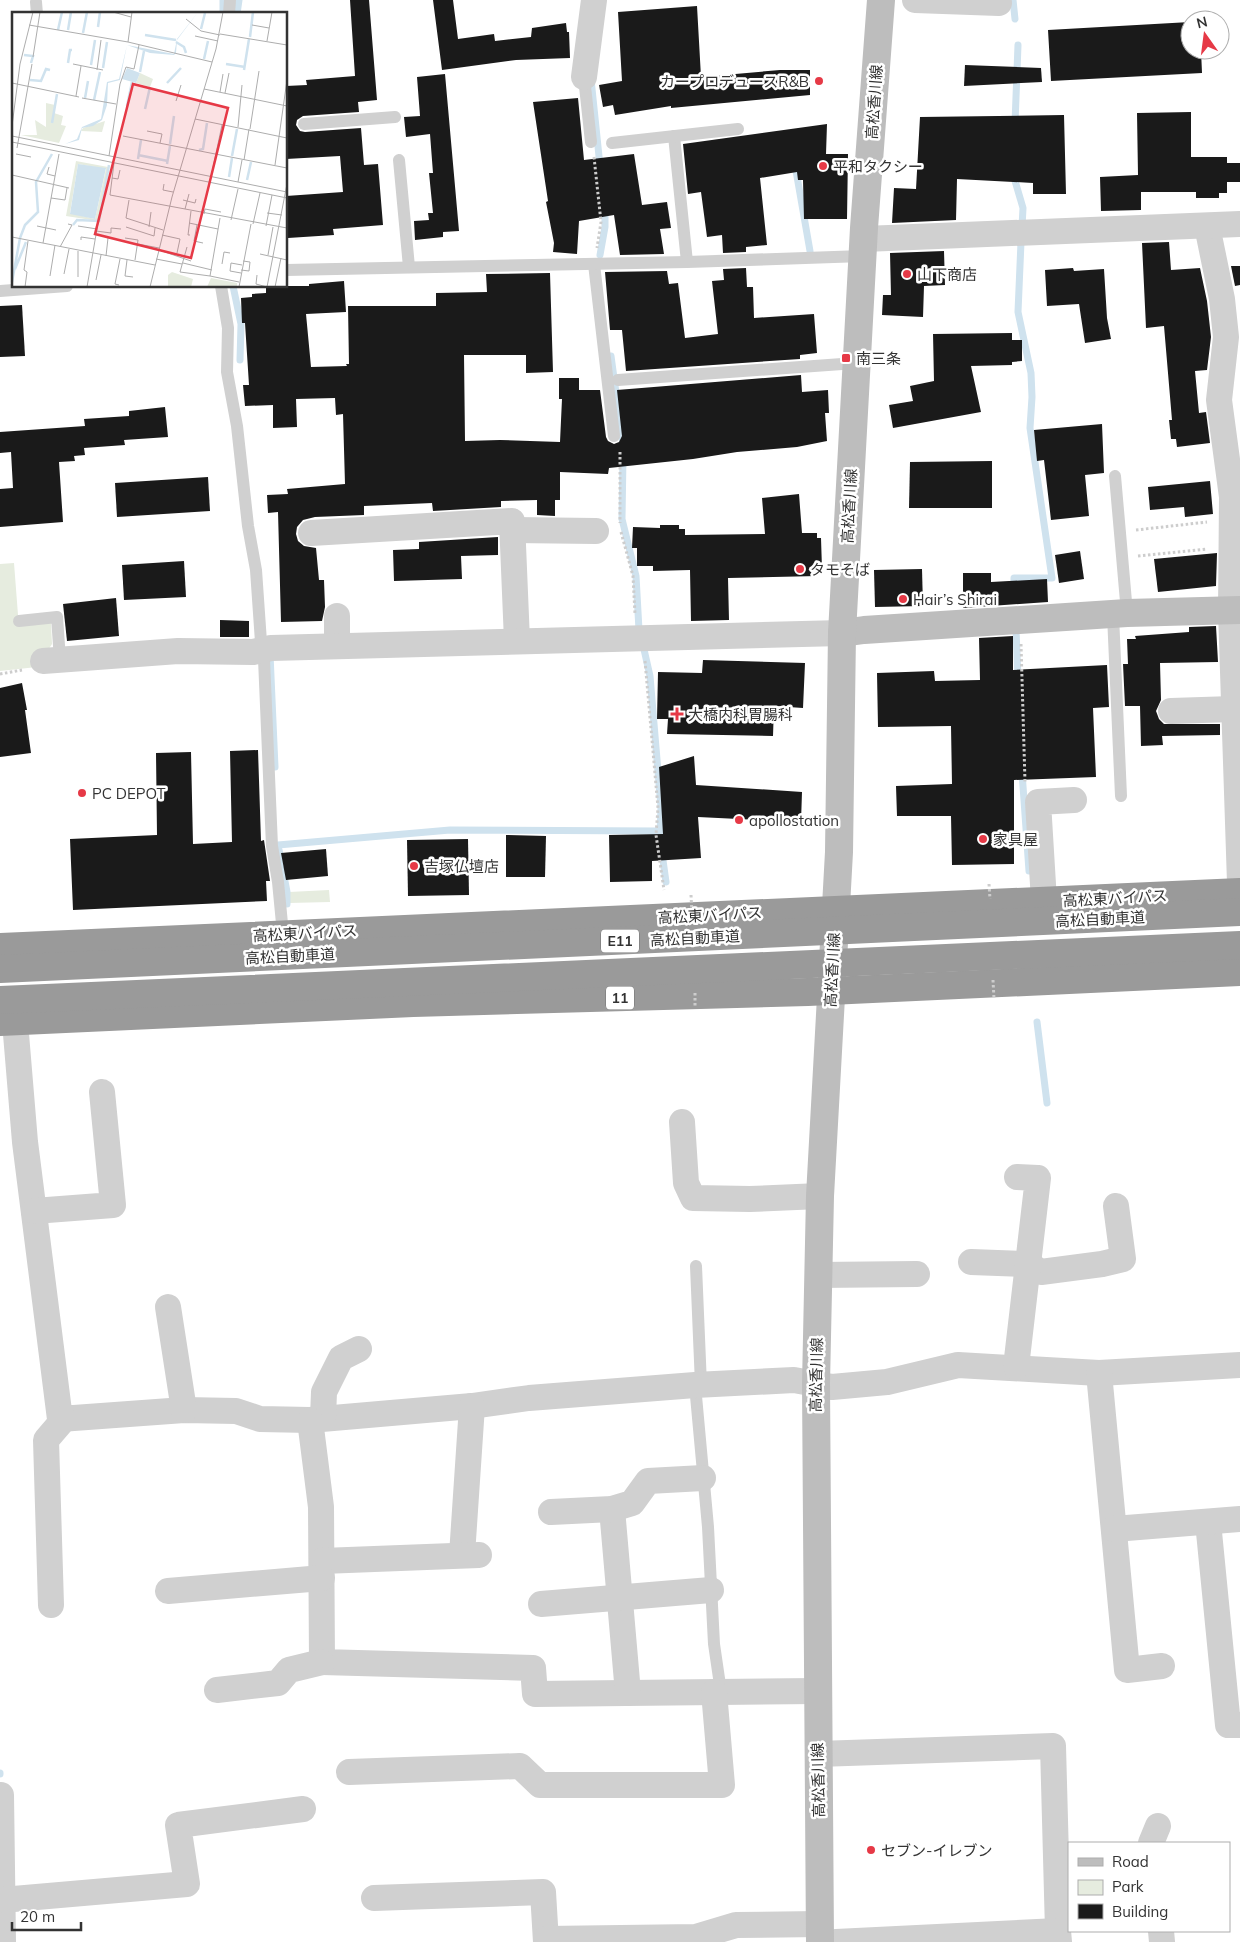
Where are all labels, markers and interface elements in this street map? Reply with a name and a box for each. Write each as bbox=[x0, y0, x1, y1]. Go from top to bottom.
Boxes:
north arrow bbox=[1180, 10, 1230, 60]
inset map bbox=[12, 12, 288, 288]
text: N bbox=[1195, 12, 1209, 32]
street label: 高松香川線 bbox=[862, 64, 886, 140]
place label: カープロデュースR&B bbox=[660, 72, 809, 91]
marker: カープロデュースR&B bbox=[813, 75, 825, 87]
place label: 平和タクシー bbox=[833, 157, 923, 176]
marker: 平和タクシー bbox=[817, 160, 829, 172]
place label: 山下商店 bbox=[917, 265, 977, 284]
marker: 山下商店 bbox=[901, 268, 913, 280]
place label: 南三条 bbox=[856, 349, 901, 368]
marker: 南三条 bbox=[840, 352, 852, 364]
street label: 高松香川線 bbox=[838, 468, 860, 544]
place label: タモそば bbox=[810, 560, 870, 579]
marker: タモそば bbox=[794, 563, 806, 575]
place label: Hair’s Shirai bbox=[913, 590, 997, 609]
marker: Hair’s Shirai bbox=[897, 593, 909, 605]
place label: 大橋内科胃腸科 bbox=[688, 705, 793, 724]
marker: 大橋内科胃腸科 bbox=[670, 707, 684, 721]
place label: PC DEPOT bbox=[92, 784, 165, 803]
marker: PC DEPOT bbox=[76, 787, 88, 799]
place label: apollostation bbox=[749, 811, 839, 830]
marker: apollostation bbox=[733, 814, 745, 826]
place label: 家具屋 bbox=[993, 830, 1038, 849]
marker: 家具屋 bbox=[977, 833, 989, 845]
place label: 吉塚仏壇店 bbox=[424, 857, 499, 876]
marker: 吉塚仏壇店 bbox=[408, 860, 420, 872]
street label: 高松東バイパス bbox=[1062, 886, 1168, 910]
street label: 高松東バイパス bbox=[657, 903, 763, 927]
street label: 高松自動車道 bbox=[1055, 907, 1145, 931]
street label: 高松東バイパス bbox=[252, 921, 358, 945]
street label: 高松自動車道 bbox=[650, 926, 740, 950]
road number: E11 bbox=[601, 929, 639, 952]
street label: 高松香川線 bbox=[821, 932, 843, 1008]
street label: 高松自動車道 bbox=[245, 944, 335, 968]
road number: 11 bbox=[606, 986, 634, 1010]
street label: 高松香川線 bbox=[806, 1337, 826, 1413]
street label: 高松香川線 bbox=[808, 1742, 828, 1818]
place label: セブン-イレブン bbox=[881, 1841, 992, 1860]
legend bbox=[1068, 1842, 1230, 1932]
marker: セブン-イレブン bbox=[865, 1844, 877, 1856]
text: Road bbox=[1112, 1852, 1149, 1871]
text: Park bbox=[1112, 1877, 1144, 1896]
scale bar bbox=[12, 1900, 81, 1932]
text: Building bbox=[1112, 1902, 1168, 1921]
text: 20 m bbox=[20, 1907, 55, 1926]

